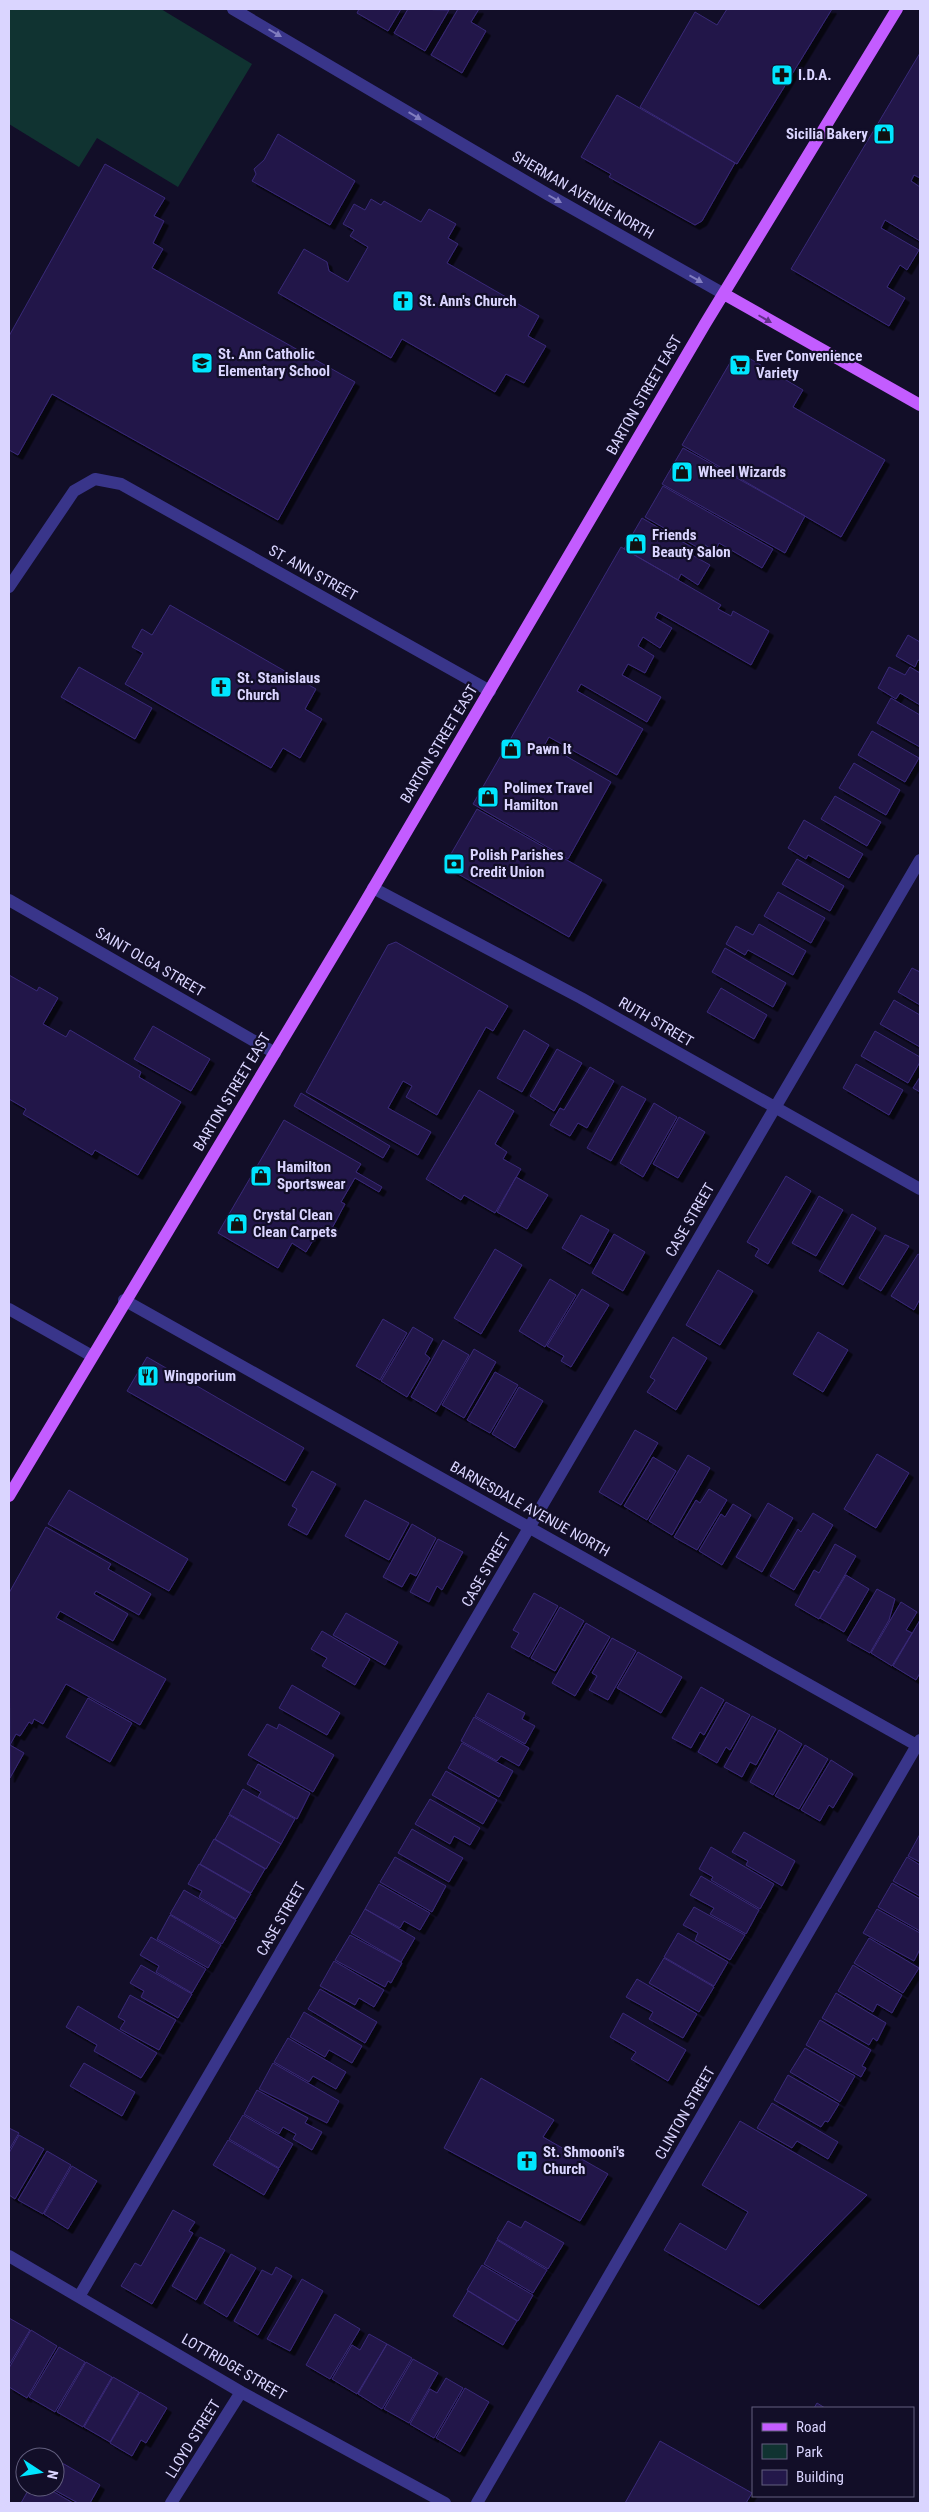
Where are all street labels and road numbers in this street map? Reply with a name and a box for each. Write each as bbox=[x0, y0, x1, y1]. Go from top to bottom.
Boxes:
street label: SHERMAN AVENUE NORTH bbox=[509, 147, 657, 243]
street label: BARTON STREET EAST bbox=[602, 332, 686, 458]
street label: ST. ANN STREET bbox=[266, 541, 361, 605]
street label: BARTON STREET EAST bbox=[397, 681, 482, 806]
street label: SAINT OLGA STREET bbox=[92, 923, 208, 1001]
street label: RUTH STREET bbox=[615, 993, 697, 1051]
street label: BARTON STREET EAST bbox=[190, 1029, 275, 1154]
street label: CASE STREET bbox=[662, 1180, 718, 1260]
street label: BARNESDALE AVENUE NORTH bbox=[447, 1458, 613, 1560]
street label: CASE STREET bbox=[458, 1530, 514, 1610]
street label: CASE STREET bbox=[253, 1879, 309, 1959]
street label: CLINTON STREET bbox=[651, 2063, 719, 2163]
street label: LOTTRIDGE STREET bbox=[179, 2330, 290, 2404]
street label: LLOYD STREET bbox=[162, 2396, 224, 2481]

